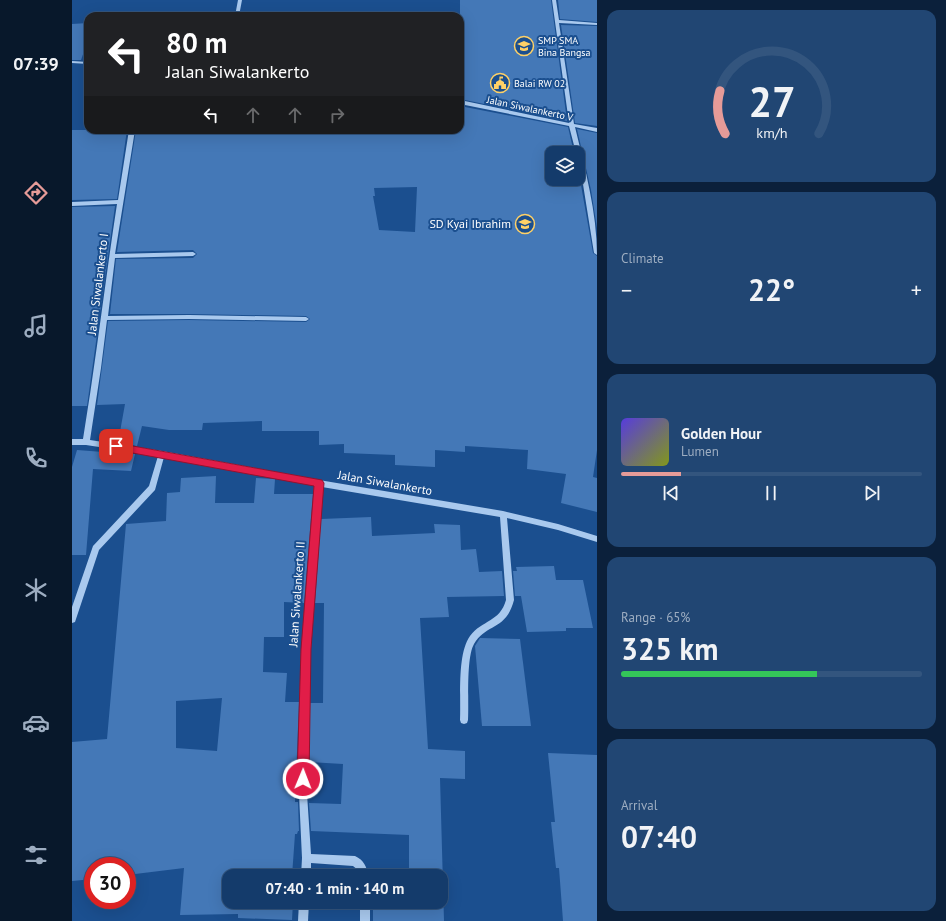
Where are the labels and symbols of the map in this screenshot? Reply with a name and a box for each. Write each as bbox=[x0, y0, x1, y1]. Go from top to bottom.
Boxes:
place label: SMP SMA Bina Bangsa bbox=[538, 34, 590, 59]
school or university icon: SMP SMA Bina Bangsa bbox=[513, 35, 535, 57]
public building icon: Balai RW 02 bbox=[489, 72, 511, 94]
place label: Balai RW 02 bbox=[514, 77, 565, 90]
street label: Jalan Siwalankerto V bbox=[485, 93, 574, 124]
school or university icon: SD Kyai Ibrahim bbox=[514, 213, 536, 235]
place label: SD Kyai Ibrahim bbox=[429, 216, 511, 231]
street label: Jalan Siwalankerto I bbox=[84, 232, 111, 337]
pin bbox=[99, 429, 133, 463]
street label: Jalan Siwalankerto bbox=[336, 467, 433, 498]
street label: Jalan Siwalankerto II bbox=[285, 541, 308, 648]
position arrow bbox=[282, 758, 324, 800]
speed limit sign: 30 bbox=[84, 857, 136, 909]

